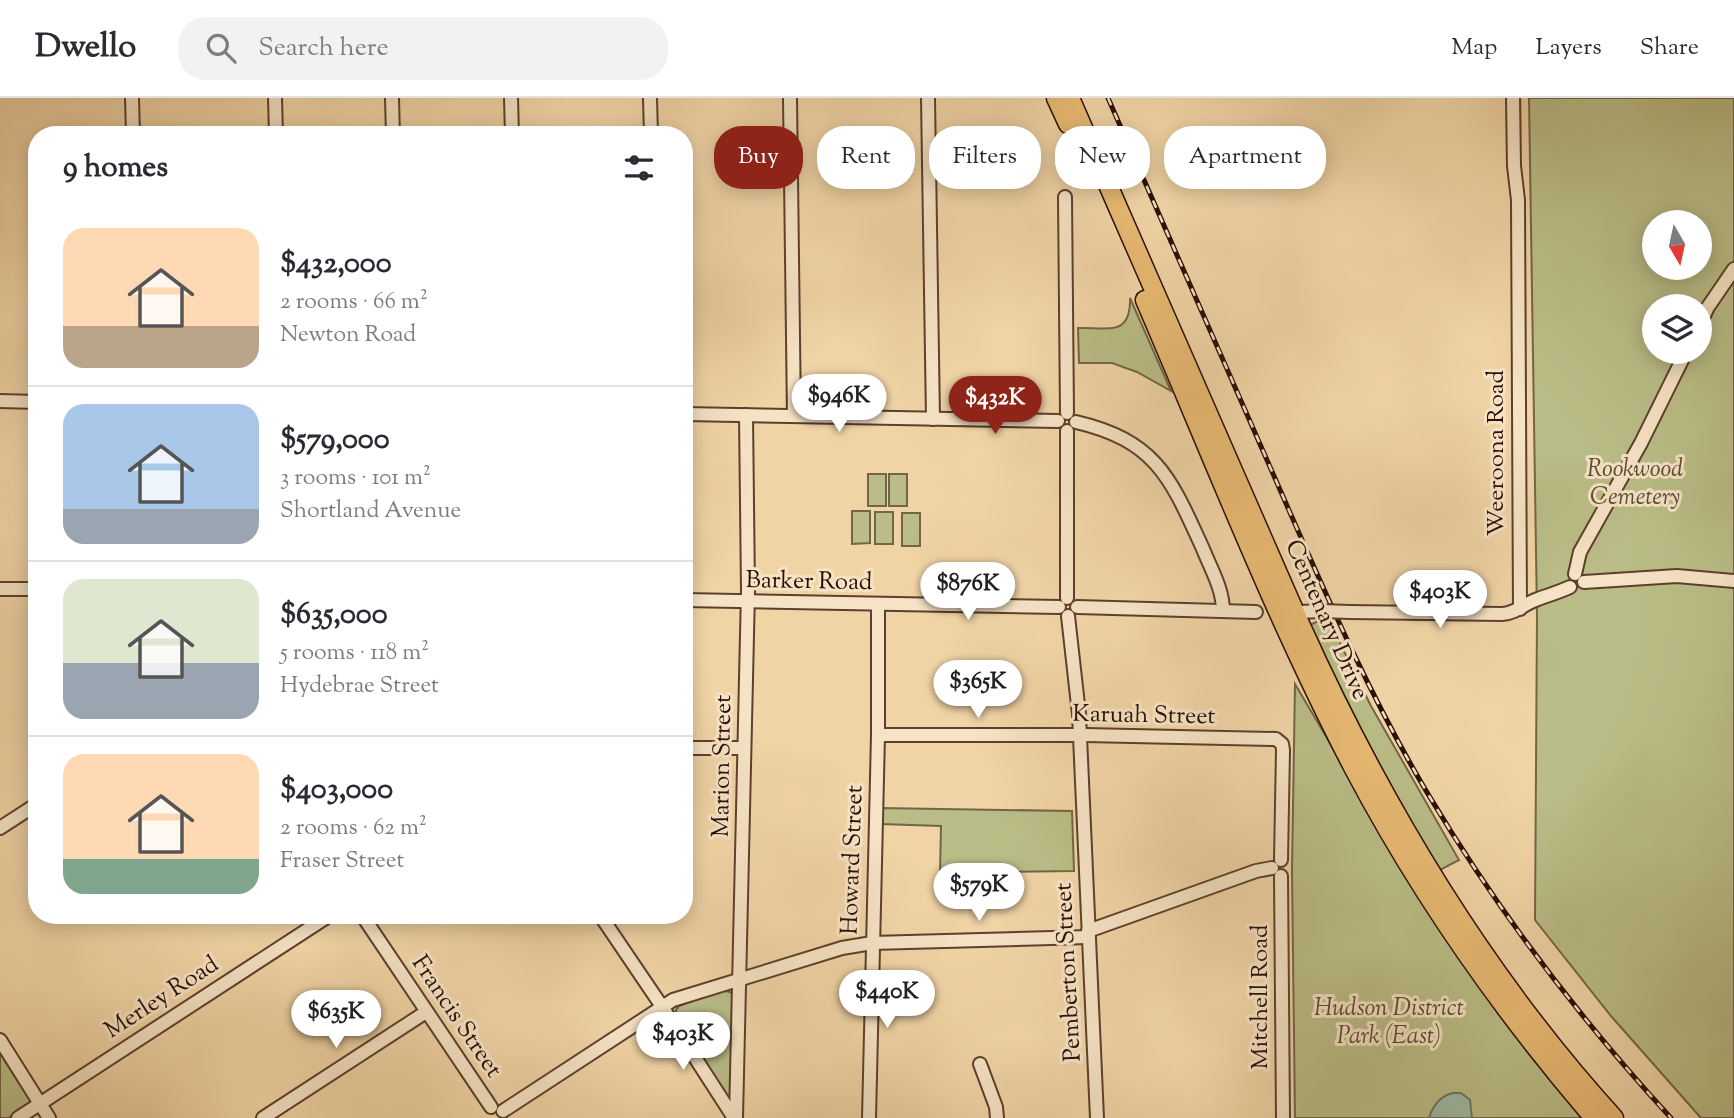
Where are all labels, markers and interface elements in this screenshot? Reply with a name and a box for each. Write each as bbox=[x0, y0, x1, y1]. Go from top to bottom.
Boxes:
search box bbox=[178, 17, 668, 80]
text: Dwello bbox=[35, 24, 136, 72]
icon: search bbox=[202, 29, 240, 67]
text: Search here bbox=[258, 30, 389, 67]
text: Map bbox=[1451, 31, 1497, 65]
text: Layers bbox=[1535, 31, 1602, 65]
text: Share bbox=[1640, 31, 1699, 65]
chip: Buy bbox=[714, 126, 803, 189]
chip: Rent bbox=[817, 126, 915, 189]
chip: Filters bbox=[929, 126, 1041, 189]
chip: New bbox=[1055, 126, 1150, 189]
chip: Apartment bbox=[1164, 126, 1326, 189]
text: 9 homes bbox=[63, 147, 168, 190]
icon: filters bbox=[620, 149, 658, 187]
north arrow bbox=[1642, 210, 1712, 280]
map controls bbox=[1642, 210, 1712, 364]
text: $432,000 bbox=[280, 243, 392, 286]
icon: home bbox=[119, 256, 203, 340]
text: 2 rooms · 66 m² bbox=[280, 286, 428, 319]
button: layers bbox=[1642, 294, 1712, 364]
text: Newton Road bbox=[280, 319, 416, 352]
street label: Weeroona Road bbox=[1480, 369, 1514, 536]
pin: $946K bbox=[790, 374, 888, 434]
pin: $432K bbox=[946, 376, 1044, 436]
text: $946K bbox=[808, 380, 870, 413]
text: $432K bbox=[965, 382, 1025, 415]
text: $579,000 bbox=[280, 419, 390, 462]
icon: home bbox=[119, 432, 203, 516]
park label: Rookwood Cemetery bbox=[1587, 453, 1683, 515]
text: 3 rooms · 101 m² bbox=[280, 462, 431, 495]
text: Shortland Avenue bbox=[280, 495, 461, 528]
street label: Centenary Drive bbox=[1276, 535, 1376, 705]
pin: $876K bbox=[919, 562, 1017, 622]
street label: Barker Road bbox=[745, 564, 873, 600]
text: $876K bbox=[936, 568, 1000, 601]
pin: $403K bbox=[1391, 570, 1489, 630]
text: $403K bbox=[1409, 576, 1471, 609]
text: $635,000 bbox=[280, 594, 388, 637]
icon: home bbox=[119, 607, 203, 691]
text: 5 rooms · 118 m² bbox=[280, 637, 429, 670]
pin: $365K bbox=[929, 660, 1027, 720]
text: $365K bbox=[949, 666, 1007, 699]
text: Hydebrae Street bbox=[280, 670, 439, 703]
street label: Marion Street bbox=[705, 694, 741, 838]
street label: Karuah Street bbox=[1072, 698, 1216, 734]
text: $403,000 bbox=[280, 769, 393, 812]
icon: home bbox=[119, 782, 203, 866]
street label: Howard Street bbox=[833, 785, 873, 935]
text: 2 rooms · 62 m² bbox=[280, 812, 427, 845]
text: Fraser Street bbox=[280, 845, 404, 878]
pin: $579K bbox=[930, 864, 1028, 923]
text: $579K bbox=[949, 869, 1009, 902]
street label: Pemberton Street bbox=[1047, 882, 1091, 1062]
street label: Mitchell Road bbox=[1244, 924, 1278, 1070]
street label: Merley Road bbox=[98, 948, 226, 1048]
street label: Francis Street bbox=[402, 949, 510, 1085]
pin: $440K bbox=[838, 970, 936, 1030]
text: $440K bbox=[855, 976, 919, 1009]
pin: $635K bbox=[287, 990, 385, 1050]
park label: Hudson District Park (East) bbox=[1314, 992, 1464, 1054]
text: $635K bbox=[307, 996, 365, 1029]
pin: $403K bbox=[634, 1012, 732, 1072]
text: $403K bbox=[652, 1018, 714, 1051]

